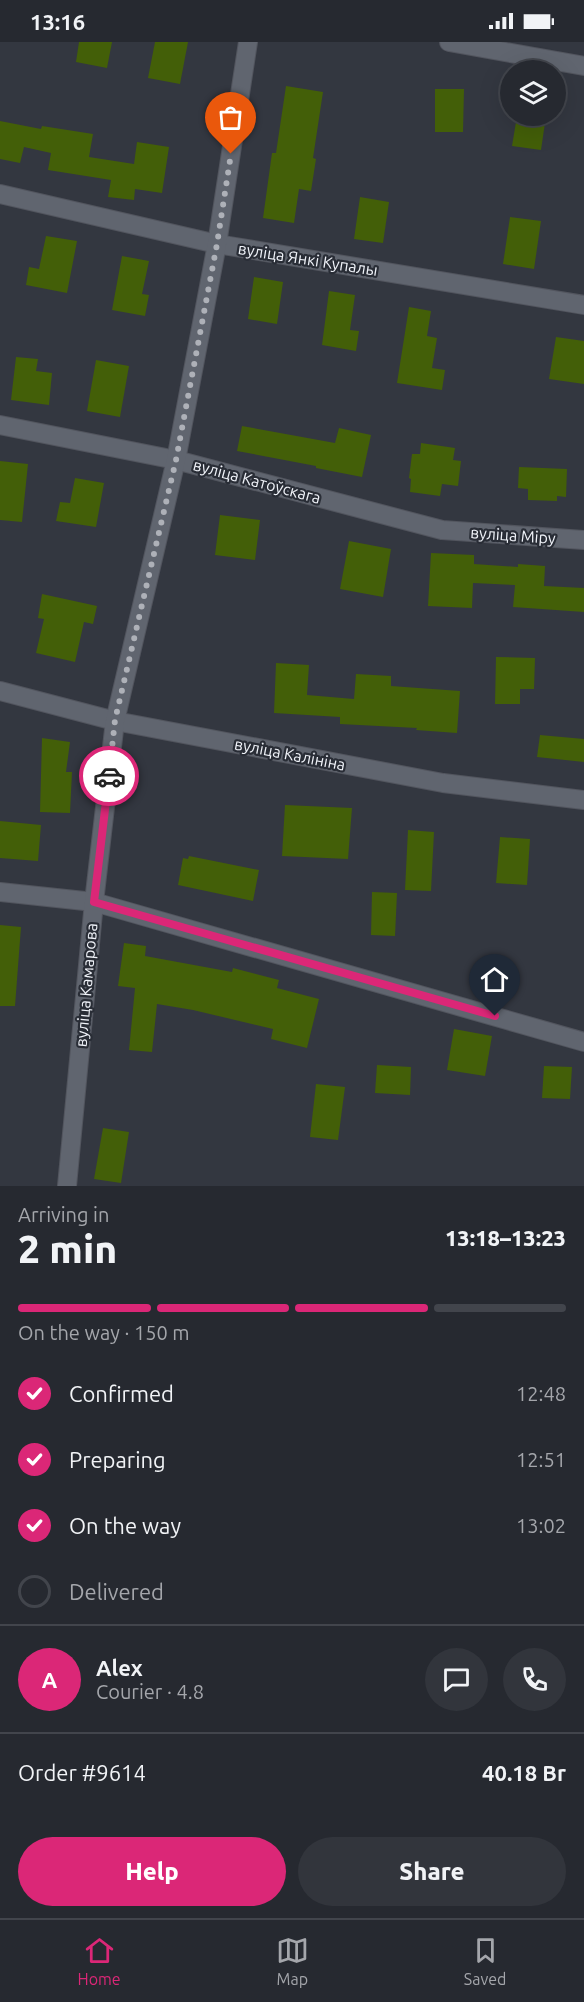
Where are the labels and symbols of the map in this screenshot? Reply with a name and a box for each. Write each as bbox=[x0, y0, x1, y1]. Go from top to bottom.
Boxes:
pin bbox=[205, 92, 256, 154]
street label: вуліца Янкі Купалы bbox=[237, 239, 379, 279]
street label: вуліца Катоўскага bbox=[191, 455, 323, 507]
street label: вуліца Міру bbox=[470, 523, 557, 547]
street label: вуліца Калініна bbox=[233, 734, 347, 774]
courier bbox=[79, 746, 139, 806]
street label: вуліца Камарова bbox=[72, 922, 100, 1048]
pin bbox=[469, 954, 520, 1016]

